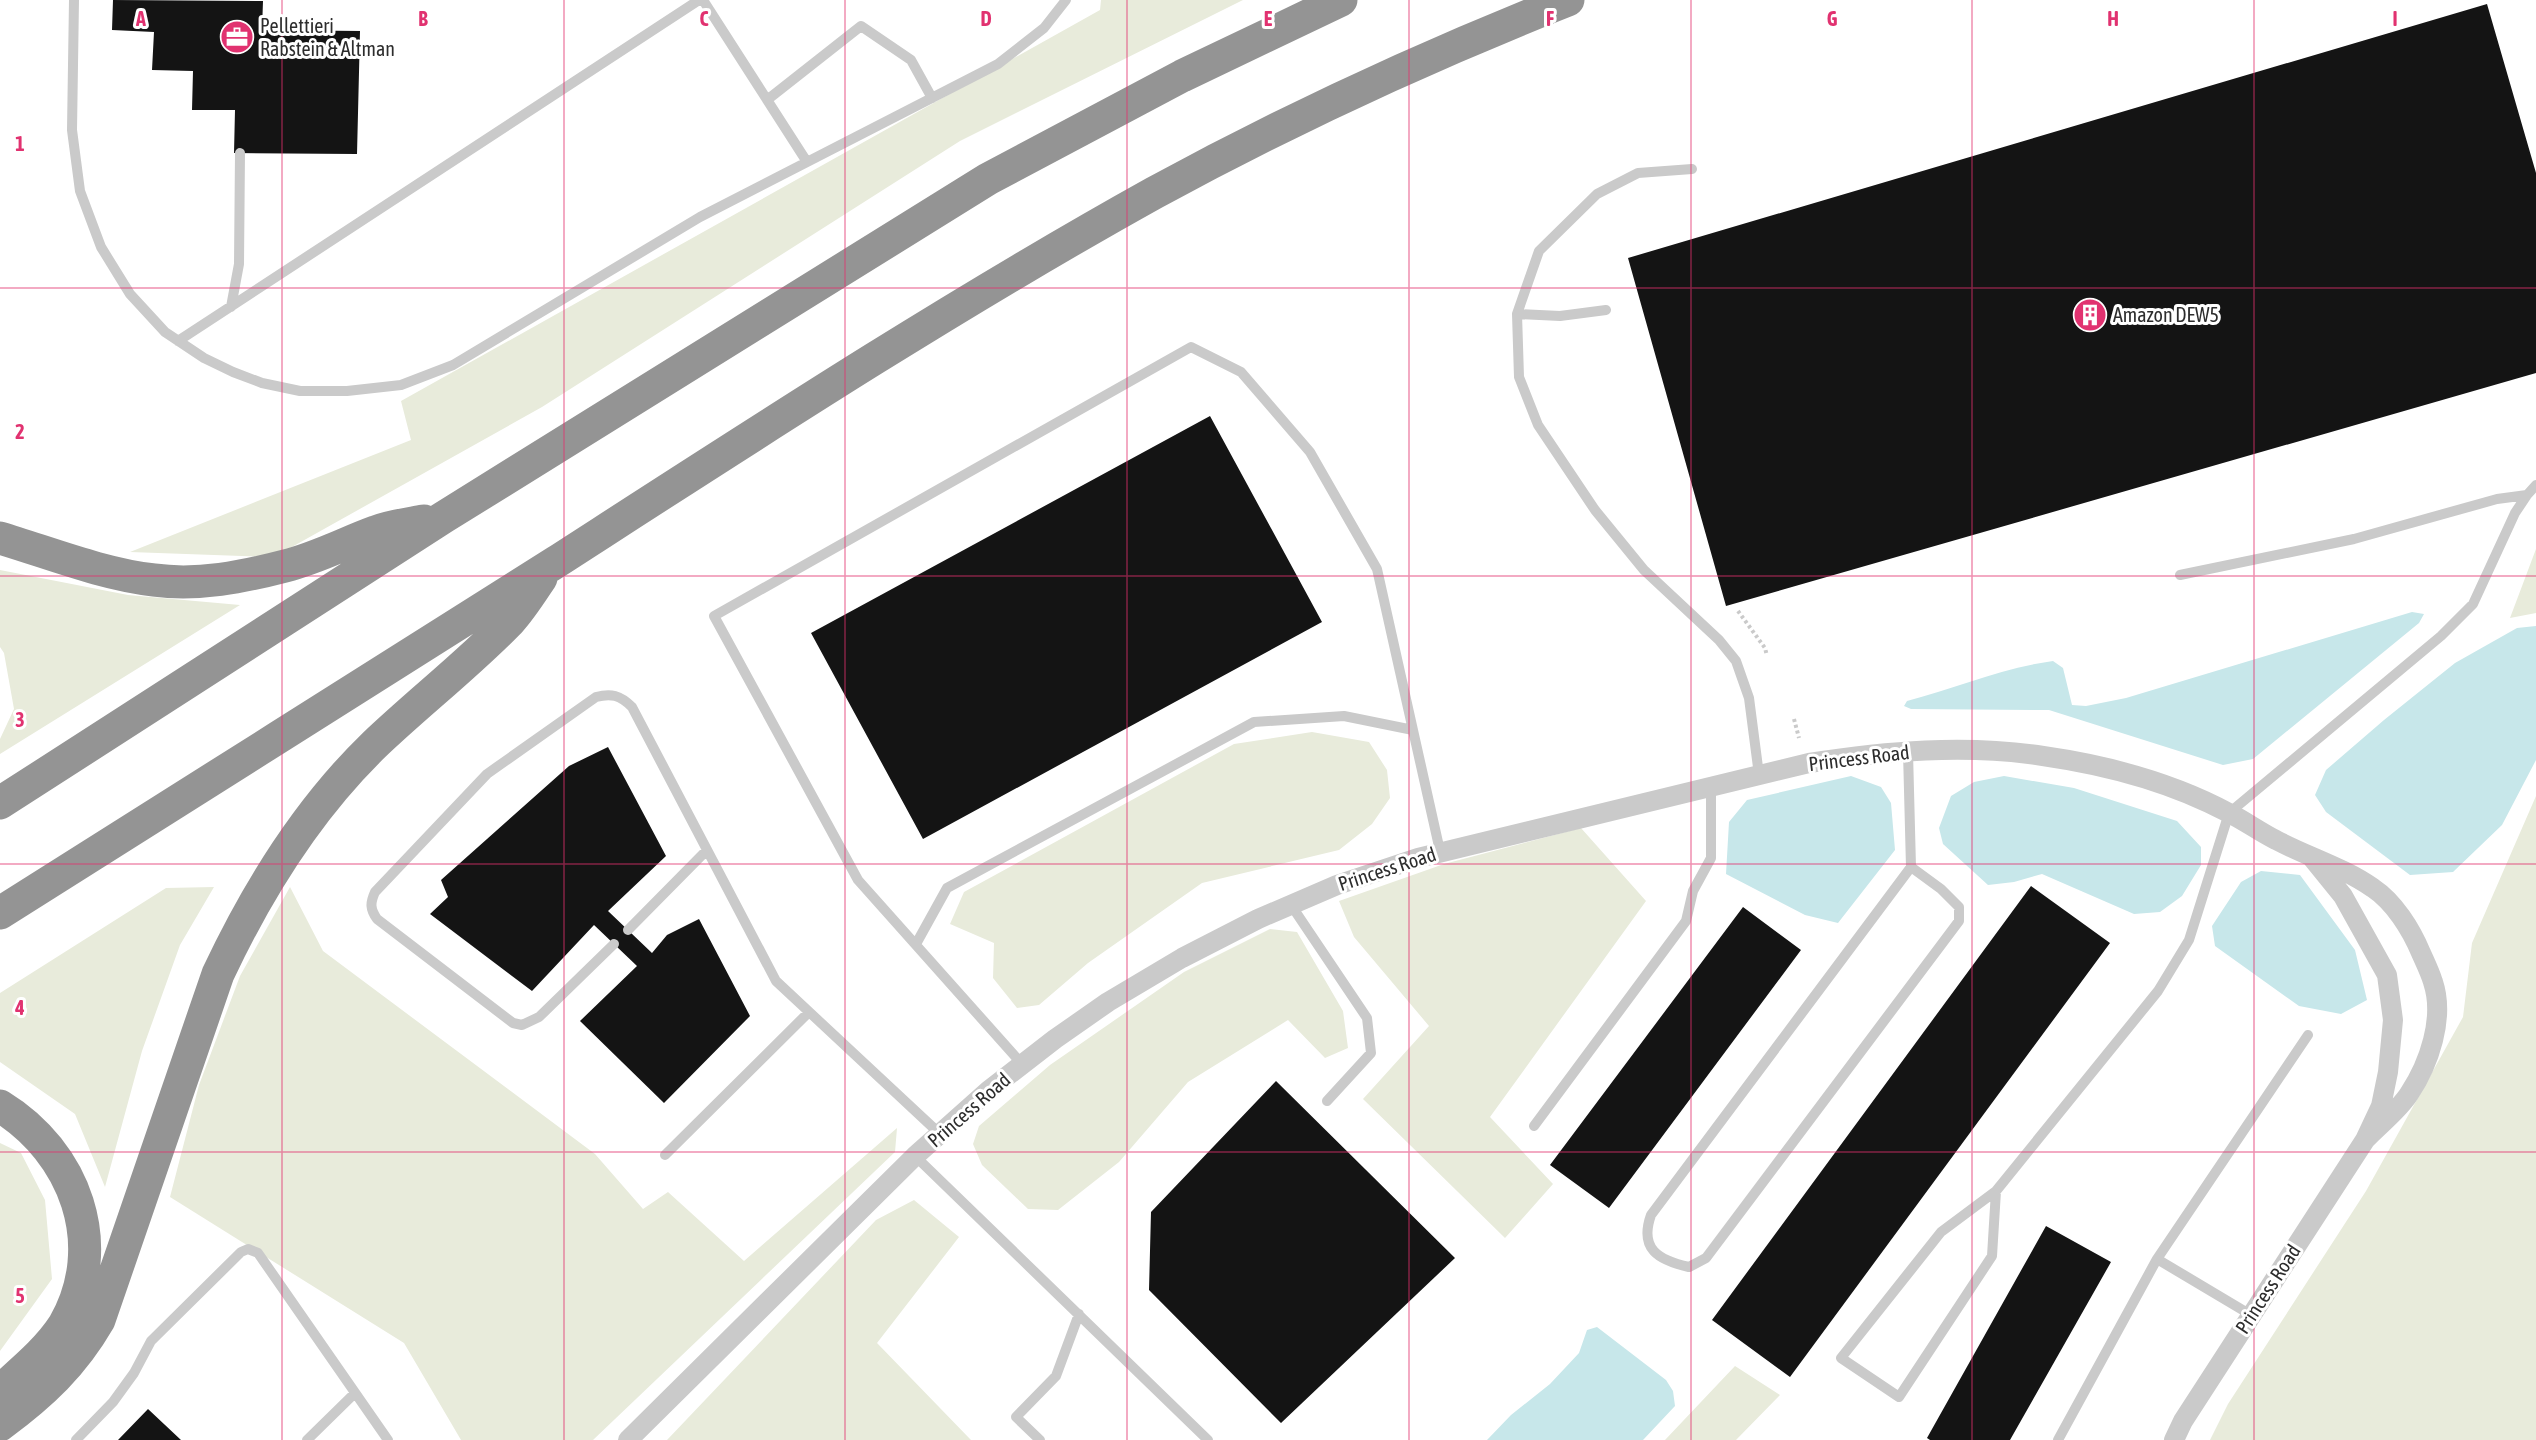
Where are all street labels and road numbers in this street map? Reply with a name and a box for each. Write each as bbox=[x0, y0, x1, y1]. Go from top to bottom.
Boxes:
street label: Princess Road bbox=[1807, 740, 1911, 775]
street label: Princess Road bbox=[1335, 842, 1439, 895]
street label: Princess Road bbox=[923, 1068, 1015, 1152]
street label: Princess Road bbox=[2230, 1240, 2305, 1338]

